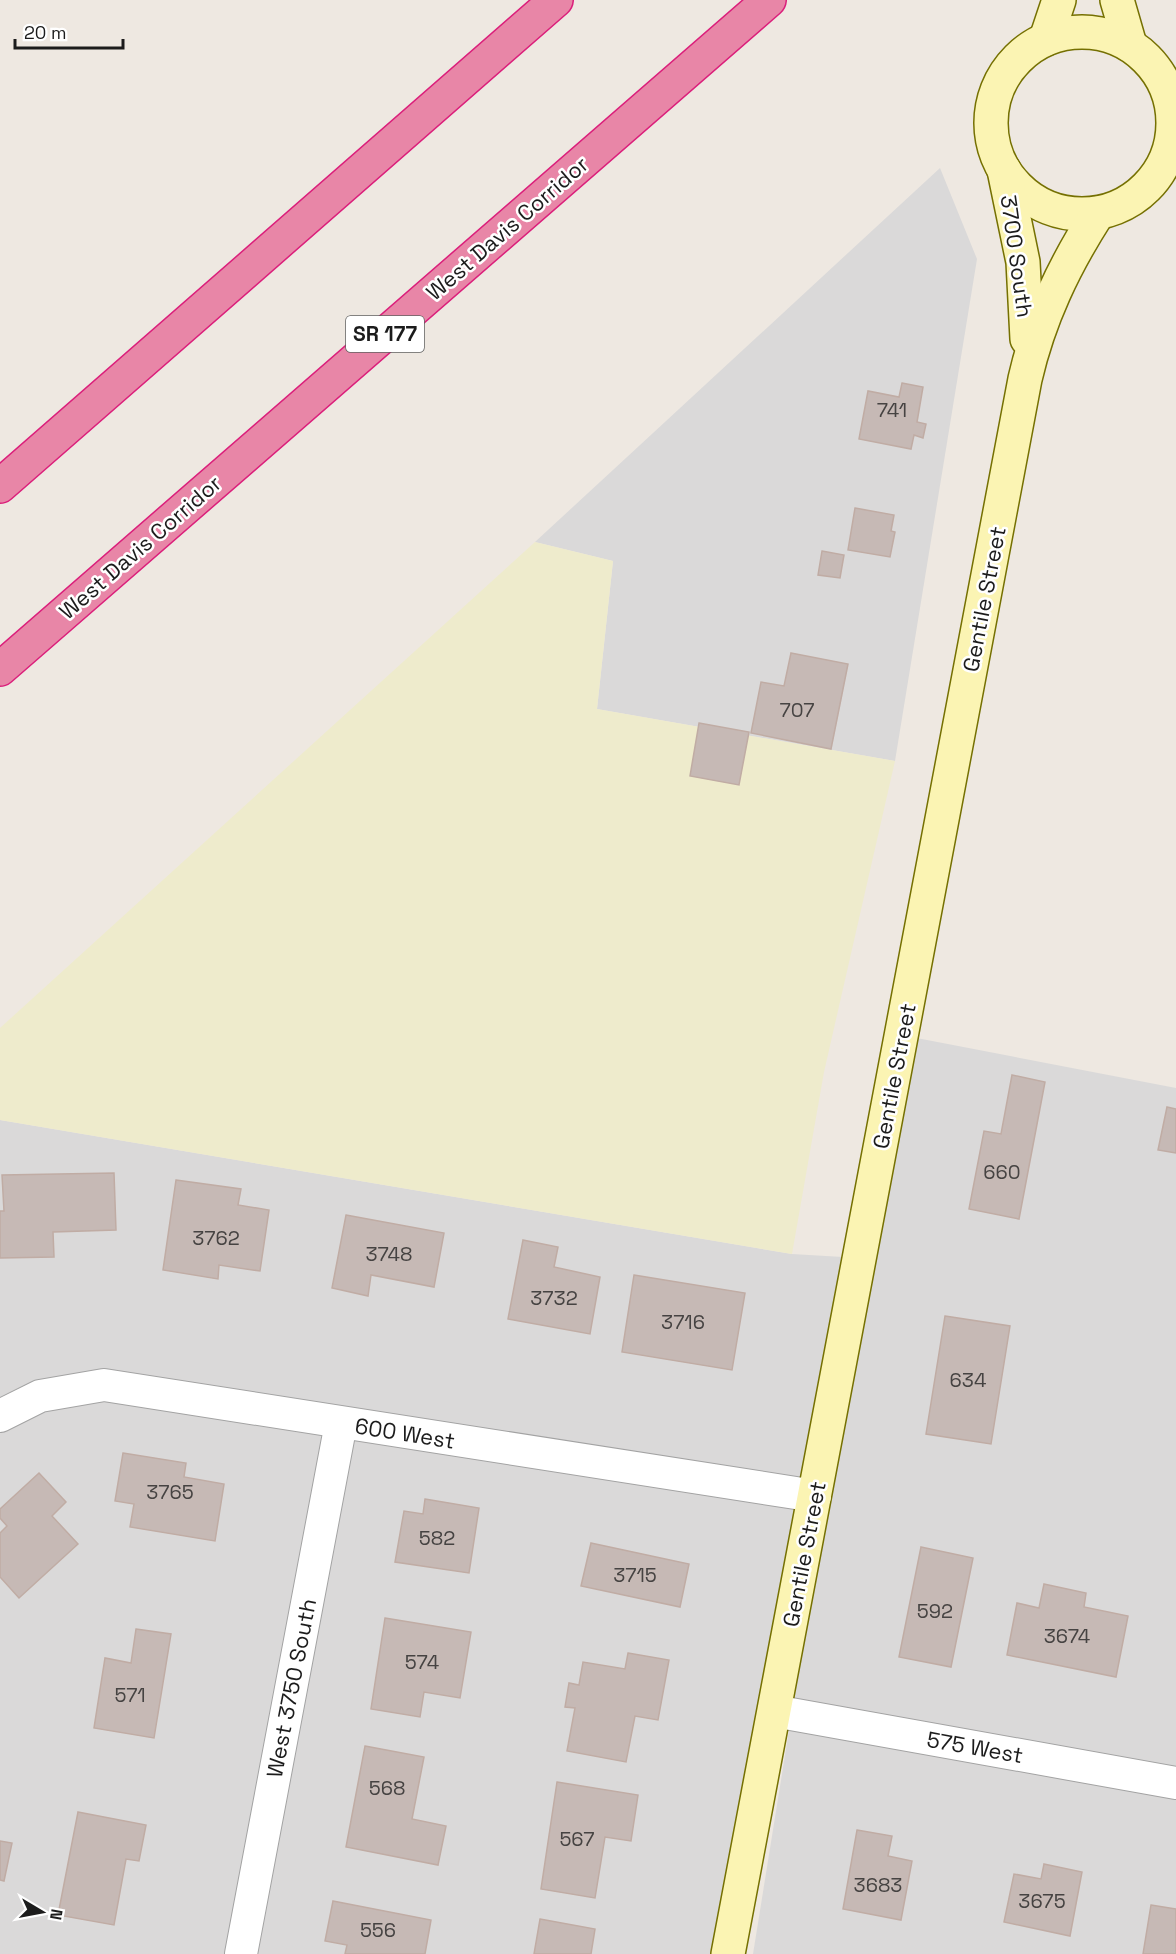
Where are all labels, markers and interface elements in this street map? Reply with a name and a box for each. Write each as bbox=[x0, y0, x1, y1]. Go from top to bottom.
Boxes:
scale bar bbox=[15, 12, 123, 50]
text: 20 m bbox=[24, 21, 67, 44]
street label: West Davis Corridor bbox=[420, 150, 594, 306]
street label: 3700 South bbox=[995, 193, 1039, 319]
road number: SR 177 bbox=[346, 316, 424, 352]
house number: 741 bbox=[877, 397, 907, 423]
street label: West Davis Corridor bbox=[53, 469, 227, 625]
street label: Gentile Street bbox=[956, 524, 1012, 674]
house number: 707 bbox=[780, 697, 814, 723]
street label: Gentile Street bbox=[866, 1001, 922, 1151]
house number: 660 bbox=[983, 1159, 1021, 1185]
house number: 3762 bbox=[192, 1225, 240, 1251]
house number: 3748 bbox=[365, 1241, 413, 1267]
house number: 3732 bbox=[530, 1285, 578, 1311]
house number: 3716 bbox=[661, 1309, 705, 1335]
house number: 634 bbox=[950, 1367, 986, 1393]
street label: 600 West bbox=[353, 1411, 457, 1455]
house number: 3765 bbox=[146, 1479, 194, 1505]
street label: Gentile Street bbox=[776, 1479, 832, 1629]
house number: 582 bbox=[419, 1525, 455, 1551]
house number: 3715 bbox=[613, 1562, 657, 1588]
street label: West 3750 South bbox=[260, 1596, 322, 1780]
house number: 592 bbox=[917, 1598, 953, 1624]
house number: 3674 bbox=[1044, 1623, 1090, 1649]
house number: 574 bbox=[405, 1649, 439, 1675]
house number: 571 bbox=[114, 1682, 146, 1708]
street label: 575 West bbox=[925, 1725, 1025, 1769]
house number: 568 bbox=[369, 1775, 405, 1801]
house number: 567 bbox=[559, 1826, 595, 1852]
house number: 3683 bbox=[854, 1872, 902, 1898]
north arrow bbox=[12, 1882, 72, 1942]
house number: 3675 bbox=[1018, 1888, 1066, 1914]
text: N bbox=[45, 1907, 68, 1922]
house number: 556 bbox=[360, 1917, 396, 1943]

